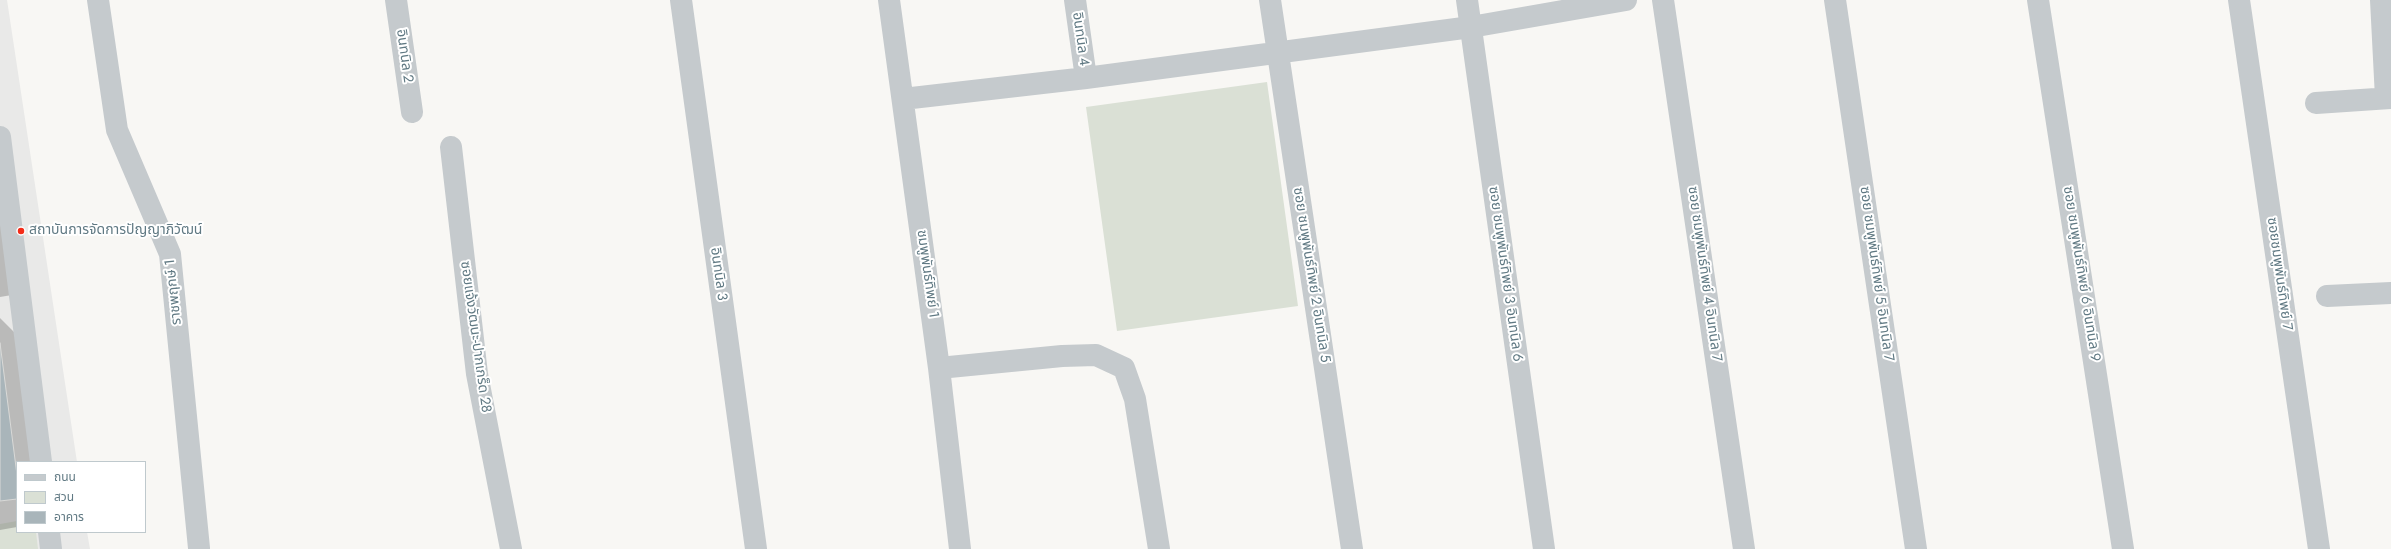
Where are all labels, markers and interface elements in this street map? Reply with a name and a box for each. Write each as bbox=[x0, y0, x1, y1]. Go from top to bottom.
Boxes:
street label: อินทนิล 4 bbox=[1068, 11, 1092, 67]
street label: อินทนิล 2 bbox=[392, 28, 416, 84]
street label: ซอย ชมพูพันธ์ทิพย์ 3 อินทนิล 6 bbox=[1484, 185, 1526, 363]
street label: ซอย ชมพูพันธ์ทิพย์ 4 อินทนิล 7 bbox=[1683, 185, 1725, 363]
street label: ซอย ชมพูพันธ์ทิพย์ 5 อินทนิล 7 bbox=[1855, 185, 1897, 363]
street label: ซอย ชมพูพันธ์ทิพย์ 6 อินทนิล 9 bbox=[2059, 185, 2103, 363]
street label: ซอย ชมพูพันธ์ทิพย์ 2 อินทนิล 5 bbox=[1289, 186, 1333, 364]
street label: ซอยชมพูพันธ์ทิพย์ 7 bbox=[2263, 216, 2295, 332]
place label: สถาบันการจัดการปัญญาภิวัฒน์ bbox=[29, 223, 202, 239]
marker: สถาบันการจัดการปัญญาภิวัฒน์ bbox=[16, 226, 26, 236]
street label: ชมพูพันธ์ทิพย์ 1 bbox=[912, 229, 942, 319]
street label: อินทนิล 3 bbox=[706, 246, 730, 302]
street label: ราชพฤกษ์ 1 bbox=[162, 258, 186, 326]
street label: ซอยแจ้งวัฒนะ-ปากเกร็ด 28 bbox=[456, 260, 494, 414]
legend bbox=[16, 461, 146, 533]
text: ถนน bbox=[54, 468, 76, 486]
text: สวน bbox=[54, 488, 74, 506]
text: อาคาร bbox=[54, 508, 84, 526]

